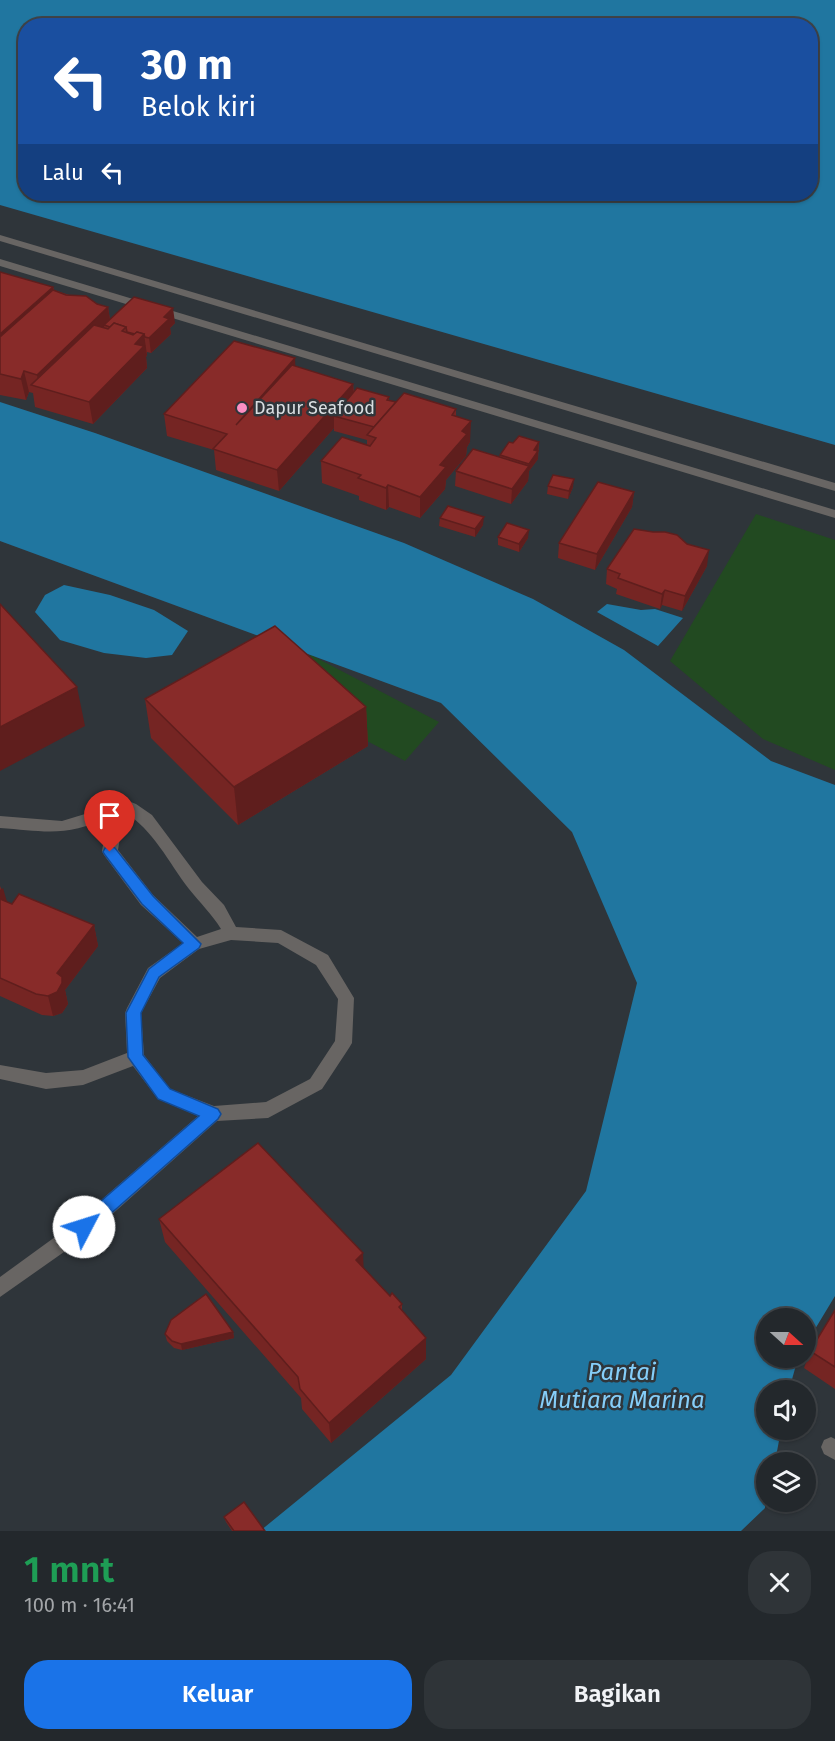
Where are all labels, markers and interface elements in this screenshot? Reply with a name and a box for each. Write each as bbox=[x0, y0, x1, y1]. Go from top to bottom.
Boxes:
text: 30 m bbox=[141, 40, 233, 90]
icon: left bbox=[42, 42, 120, 120]
text: Belok kiri bbox=[141, 91, 256, 123]
icon: left bbox=[96, 156, 129, 189]
text: Lalu bbox=[42, 159, 84, 186]
place label: Dapur Seafood bbox=[254, 397, 375, 419]
marker: Dapur Seafood bbox=[235, 401, 249, 415]
pin bbox=[84, 790, 135, 852]
icon: arrive bbox=[93, 799, 126, 832]
position arrow bbox=[52, 1195, 116, 1259]
north arrow bbox=[756, 1308, 816, 1368]
map controls bbox=[756, 1308, 816, 1512]
water label: Pantai Mutiara Marina bbox=[539, 1358, 705, 1414]
button: sound bbox=[756, 1380, 816, 1440]
button: layers bbox=[756, 1452, 816, 1512]
text: 1 mnt bbox=[24, 1548, 114, 1592]
button: close bbox=[748, 1551, 811, 1614]
text: 100 m · 16:41 bbox=[24, 1593, 135, 1617]
button: Keluar bbox=[24, 1660, 412, 1729]
button: Bagikan bbox=[424, 1660, 811, 1729]

